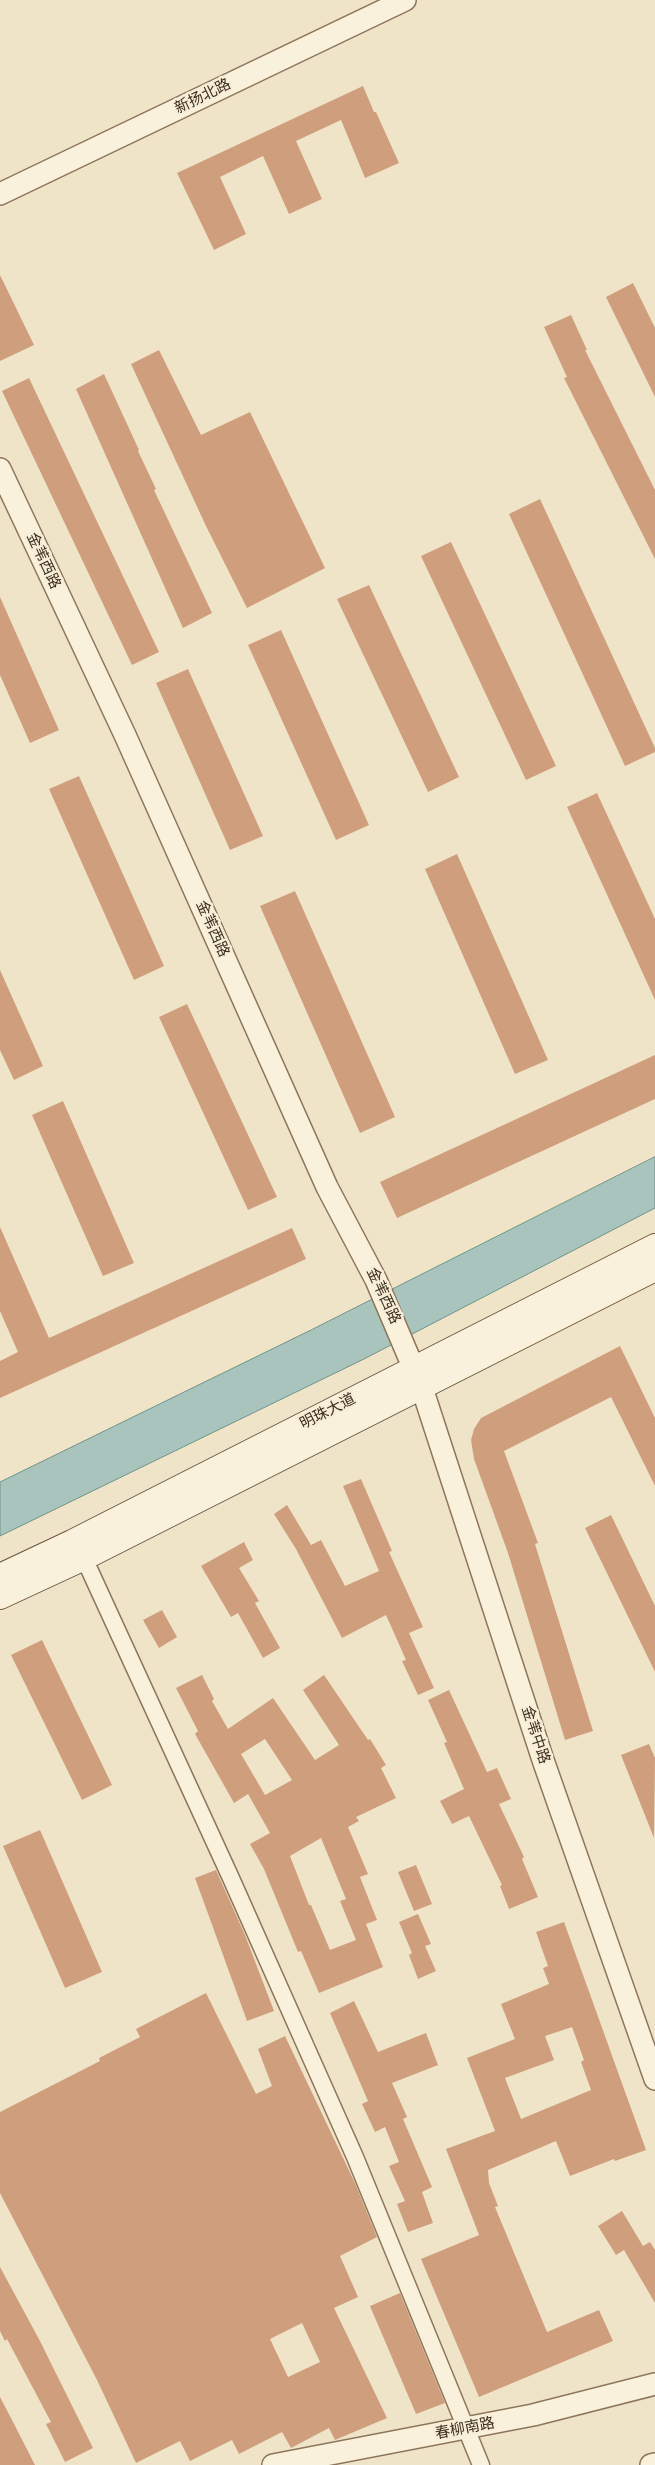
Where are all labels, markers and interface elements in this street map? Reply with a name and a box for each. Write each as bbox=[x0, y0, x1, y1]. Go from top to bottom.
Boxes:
street label: 新扬北路 bbox=[172, 76, 234, 118]
street label: 金苇西路 bbox=[22, 530, 64, 592]
street label: 金苇西路 bbox=[192, 898, 232, 960]
street label: 金苇西路 bbox=[362, 1265, 404, 1327]
street label: 明珠大道 bbox=[297, 1390, 359, 1434]
street label: 金苇中路 bbox=[517, 1704, 553, 1766]
street label: 春柳南路 bbox=[434, 2414, 496, 2444]

